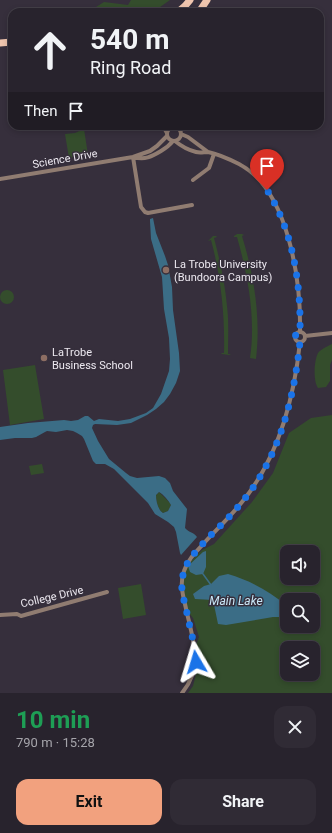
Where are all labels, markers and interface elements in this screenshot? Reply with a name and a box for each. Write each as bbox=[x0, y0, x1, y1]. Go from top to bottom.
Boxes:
text: 540 m bbox=[90, 23, 169, 56]
icon: ahead bbox=[24, 24, 76, 76]
text: Ring Road bbox=[90, 57, 171, 78]
icon: arrive bbox=[65, 100, 87, 122]
text: Then bbox=[24, 102, 57, 120]
street label: Science Drive bbox=[31, 147, 99, 171]
pin bbox=[250, 149, 284, 190]
icon: arrive bbox=[256, 155, 278, 177]
place label: La Trobe University (Bundoora Campus) bbox=[174, 258, 272, 284]
marker: La Trobe University (Bundoora Campus) bbox=[161, 265, 171, 275]
place label: LaTrobe Business School bbox=[52, 346, 133, 372]
marker: LaTrobe Business School bbox=[39, 353, 49, 363]
map controls bbox=[280, 545, 320, 681]
button: sound bbox=[280, 545, 320, 585]
street label: College Drive bbox=[19, 583, 85, 611]
button: search bbox=[280, 593, 320, 633]
water label: Main Lake bbox=[209, 594, 263, 608]
position arrow bbox=[175, 641, 217, 683]
button: layers bbox=[280, 641, 320, 681]
text: 10 min bbox=[16, 706, 90, 734]
button: close bbox=[274, 706, 316, 748]
text: 790 m · 15:28 bbox=[16, 735, 95, 750]
button: Exit bbox=[16, 779, 162, 825]
button: Share bbox=[170, 779, 316, 825]

